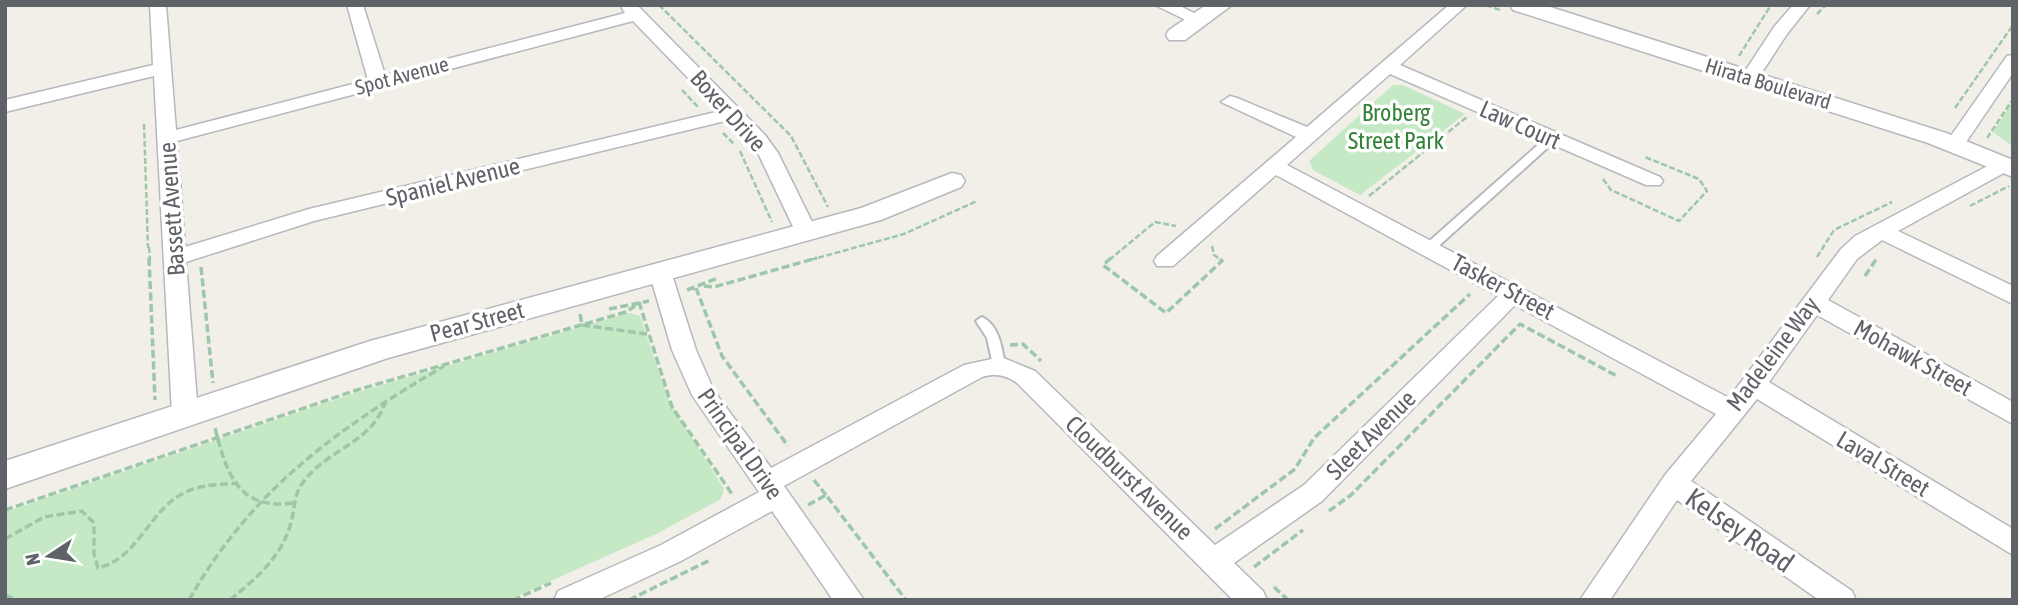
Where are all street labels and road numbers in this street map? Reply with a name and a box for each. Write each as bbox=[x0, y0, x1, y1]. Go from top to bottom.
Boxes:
street label: Spot Avenue bbox=[352, 51, 451, 99]
street label: Hirata Boulevard bbox=[1702, 53, 1834, 114]
street label: Boxer Drive bbox=[685, 65, 772, 157]
street label: Law Court bbox=[1476, 95, 1565, 154]
street label: Bassett Avenue bbox=[153, 141, 190, 277]
street label: Spaniel Avenue bbox=[383, 152, 522, 211]
street label: Tasker Street bbox=[1447, 248, 1559, 325]
street label: Madeleine Way bbox=[1721, 291, 1824, 416]
street label: Pear Street bbox=[427, 296, 527, 347]
street label: Mohawk Street bbox=[1849, 314, 1977, 401]
street label: Principal Drive bbox=[692, 383, 789, 504]
street label: Sleet Avenue bbox=[1321, 385, 1421, 485]
street label: Cloudburst Avenue bbox=[1060, 410, 1199, 545]
street label: Laval Street bbox=[1832, 425, 1935, 502]
street label: Kelsey Road bbox=[1680, 481, 1800, 579]

